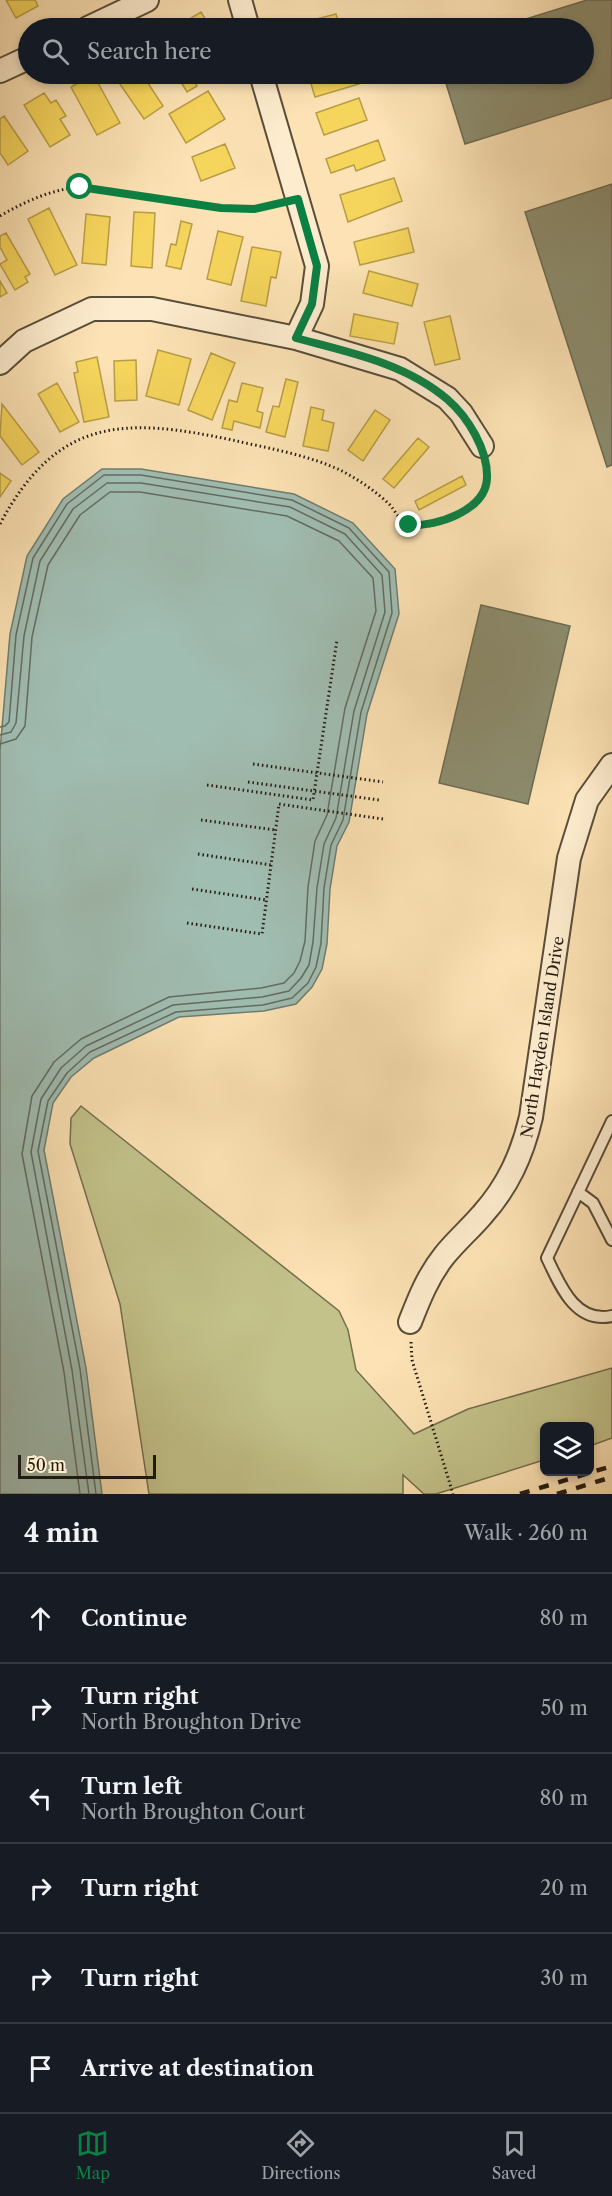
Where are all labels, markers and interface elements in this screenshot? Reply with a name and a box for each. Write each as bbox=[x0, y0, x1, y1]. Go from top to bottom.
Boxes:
search box bbox=[18, 18, 594, 84]
icon: search bbox=[39, 35, 72, 68]
text: Search here bbox=[87, 38, 212, 65]
route start bbox=[66, 173, 92, 199]
route end bbox=[395, 511, 421, 537]
street label: North Hayden Island Drive bbox=[516, 935, 568, 1139]
map controls bbox=[540, 1422, 594, 1476]
button: layers bbox=[540, 1422, 594, 1476]
scale bar bbox=[18, 1452, 156, 1480]
text: 50 m bbox=[27, 1455, 65, 1475]
text: 4 min bbox=[24, 1517, 99, 1549]
text: Walk · 260 m bbox=[464, 1521, 588, 1545]
icon: ahead bbox=[24, 1602, 57, 1635]
text: Continue bbox=[81, 1605, 187, 1632]
text: 80 m bbox=[540, 1606, 588, 1630]
text: Turn right bbox=[81, 1683, 199, 1710]
icon: right bbox=[24, 1692, 57, 1725]
text: 50 m bbox=[541, 1696, 588, 1720]
text: North Broughton Drive bbox=[81, 1710, 301, 1734]
text: Turn left bbox=[81, 1773, 182, 1800]
icon: left bbox=[24, 1782, 57, 1815]
text: 80 m bbox=[540, 1786, 588, 1810]
text: North Broughton Court bbox=[81, 1800, 305, 1824]
icon: right bbox=[24, 1872, 57, 1905]
text: Turn right bbox=[81, 1875, 199, 1902]
text: 20 m bbox=[540, 1876, 588, 1900]
icon: right bbox=[24, 1962, 57, 1995]
text: Turn right bbox=[81, 1965, 199, 1992]
text: 30 m bbox=[540, 1966, 588, 1990]
icon: arrive bbox=[24, 2052, 57, 2085]
text: Arrive at destination bbox=[81, 2055, 314, 2082]
tab: Map bbox=[76, 2127, 110, 2183]
tab: Directions bbox=[261, 2127, 340, 2183]
tab: Saved bbox=[492, 2127, 536, 2183]

